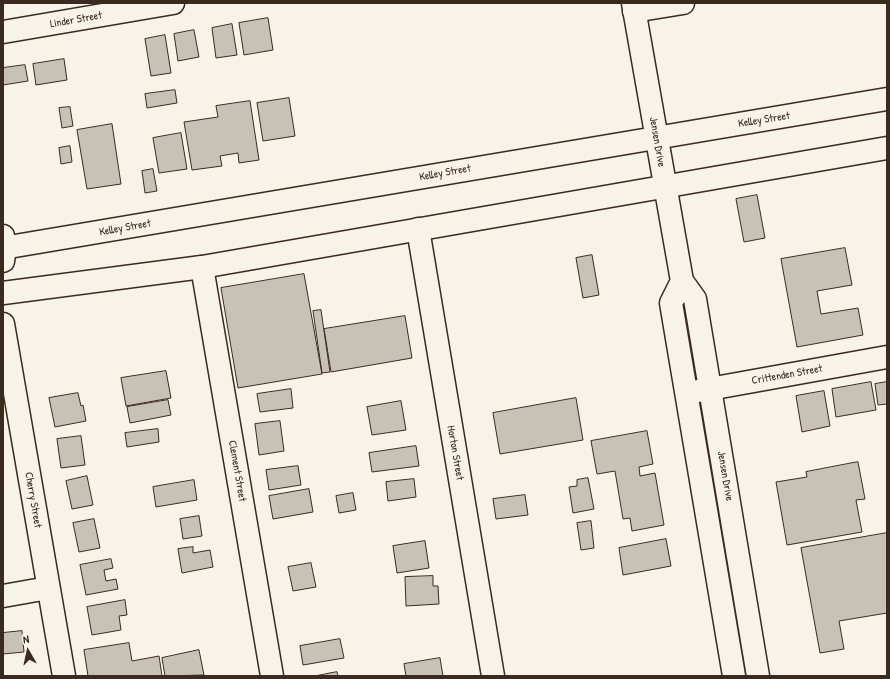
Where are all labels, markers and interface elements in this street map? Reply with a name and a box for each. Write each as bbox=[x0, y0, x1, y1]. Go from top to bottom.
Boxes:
street label: Linder Street bbox=[49, 9, 103, 31]
street label: Kelley Street bbox=[737, 109, 791, 131]
street label: Jensen Drive bbox=[646, 116, 668, 168]
street label: Kelley Street bbox=[418, 162, 472, 184]
street label: Kelley Street bbox=[98, 217, 152, 239]
street label: Crittenden Street bbox=[751, 362, 823, 388]
street label: Horton Street bbox=[444, 425, 466, 481]
street label: Clement Street bbox=[225, 439, 249, 503]
street label: Jensen Drive bbox=[714, 450, 736, 502]
street label: Cherry Street bbox=[22, 471, 44, 529]
north arrow bbox=[8, 631, 48, 671]
text: N bbox=[22, 632, 30, 647]

